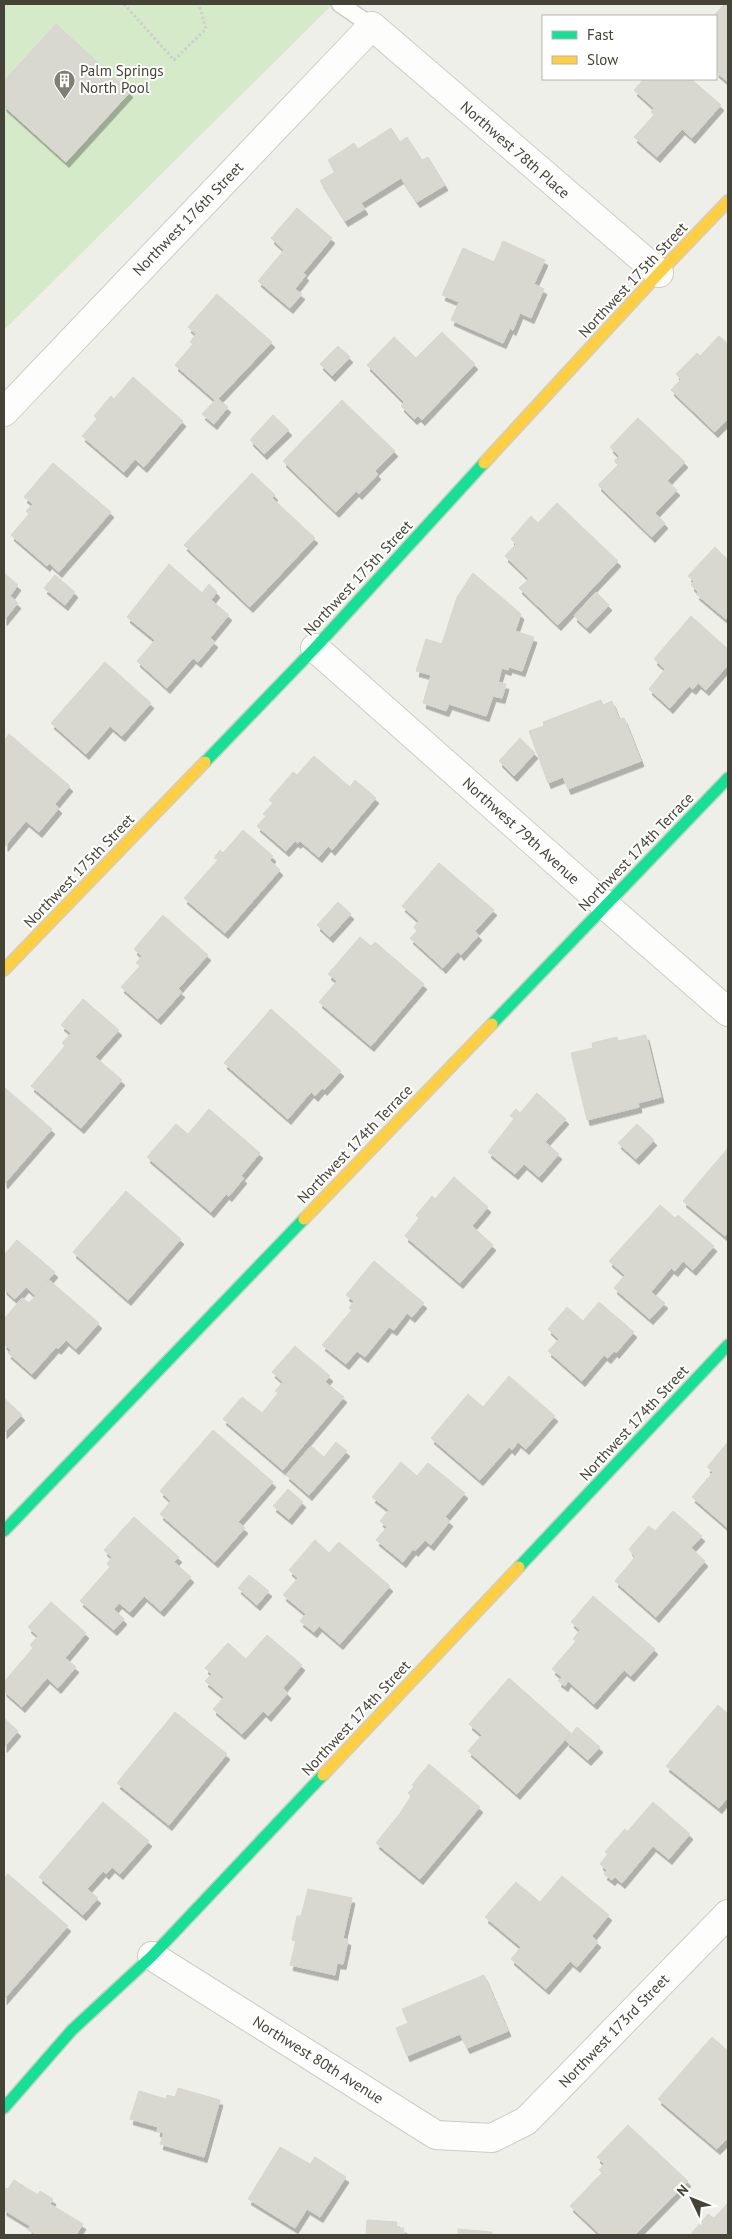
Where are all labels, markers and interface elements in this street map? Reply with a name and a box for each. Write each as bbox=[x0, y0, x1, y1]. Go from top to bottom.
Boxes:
legend bbox=[542, 15, 717, 80]
text: Fast bbox=[587, 25, 614, 44]
text: Slow bbox=[587, 50, 618, 69]
place label: Palm Springs North Pool bbox=[80, 61, 164, 97]
building icon: Palm Springs North Pool bbox=[52, 68, 76, 99]
street label: Northwest 78th Place bbox=[457, 97, 574, 202]
street label: Northwest 176th Street bbox=[128, 158, 247, 280]
street label: Northwest 175th Street bbox=[574, 218, 691, 341]
street label: Northwest 175th Street bbox=[299, 516, 416, 639]
street label: Northwest 79th Avenue bbox=[459, 773, 584, 888]
street label: Northwest 174th Terrace bbox=[574, 788, 697, 915]
street label: Northwest 175th Street bbox=[19, 810, 138, 932]
street label: Northwest 174th Terrace bbox=[293, 1080, 416, 1207]
street label: Northwest 174th Street bbox=[575, 1361, 692, 1484]
street label: Northwest 174th Street bbox=[297, 1656, 414, 1779]
street label: Northwest 173rd Street bbox=[554, 1970, 673, 2092]
street label: Northwest 80th Avenue bbox=[249, 2012, 387, 2108]
north arrow bbox=[667, 2174, 717, 2224]
text: N bbox=[673, 2181, 692, 2200]

